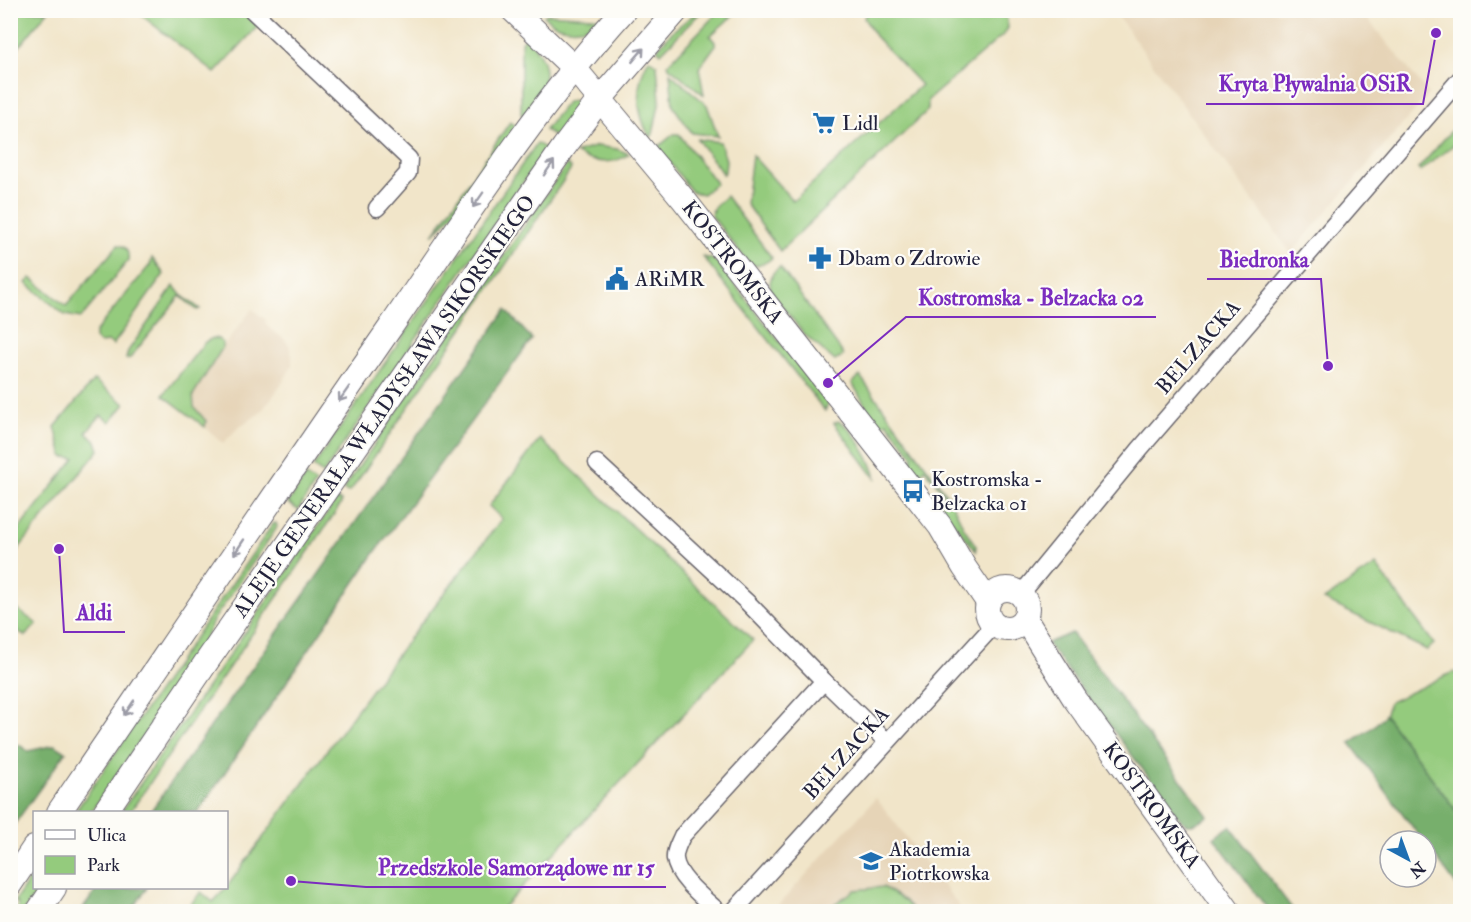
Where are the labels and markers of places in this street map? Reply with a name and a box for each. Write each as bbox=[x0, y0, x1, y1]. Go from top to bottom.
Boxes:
callout: Kryta Pływalnia OSiR bbox=[1206, 64, 1423, 104]
supermarket icon: Lidl bbox=[811, 110, 837, 136]
place label: Lidl bbox=[842, 110, 879, 137]
callout: Biedronka bbox=[1207, 239, 1321, 279]
pharmacy icon: Dbam o Zdrowie bbox=[807, 245, 833, 271]
place label: Dbam o Zdrowie bbox=[838, 245, 981, 272]
public building icon: ARiMR bbox=[604, 266, 630, 292]
place label: ARiMR bbox=[634, 266, 705, 293]
callout: Kostromska - Belzacka 02 bbox=[906, 277, 1156, 317]
place label: Kostromska - Belzacka 01 bbox=[931, 466, 1043, 517]
bus stop icon: Kostromska - Belzacka 01 bbox=[900, 478, 926, 504]
callout: Aldi bbox=[64, 592, 125, 632]
place label: Akademia Piotrkowska bbox=[888, 836, 990, 887]
callout: Przedszkole Samorządowe nr 15 bbox=[366, 847, 666, 887]
school or university icon: Akademia Piotrkowska bbox=[858, 848, 884, 874]

